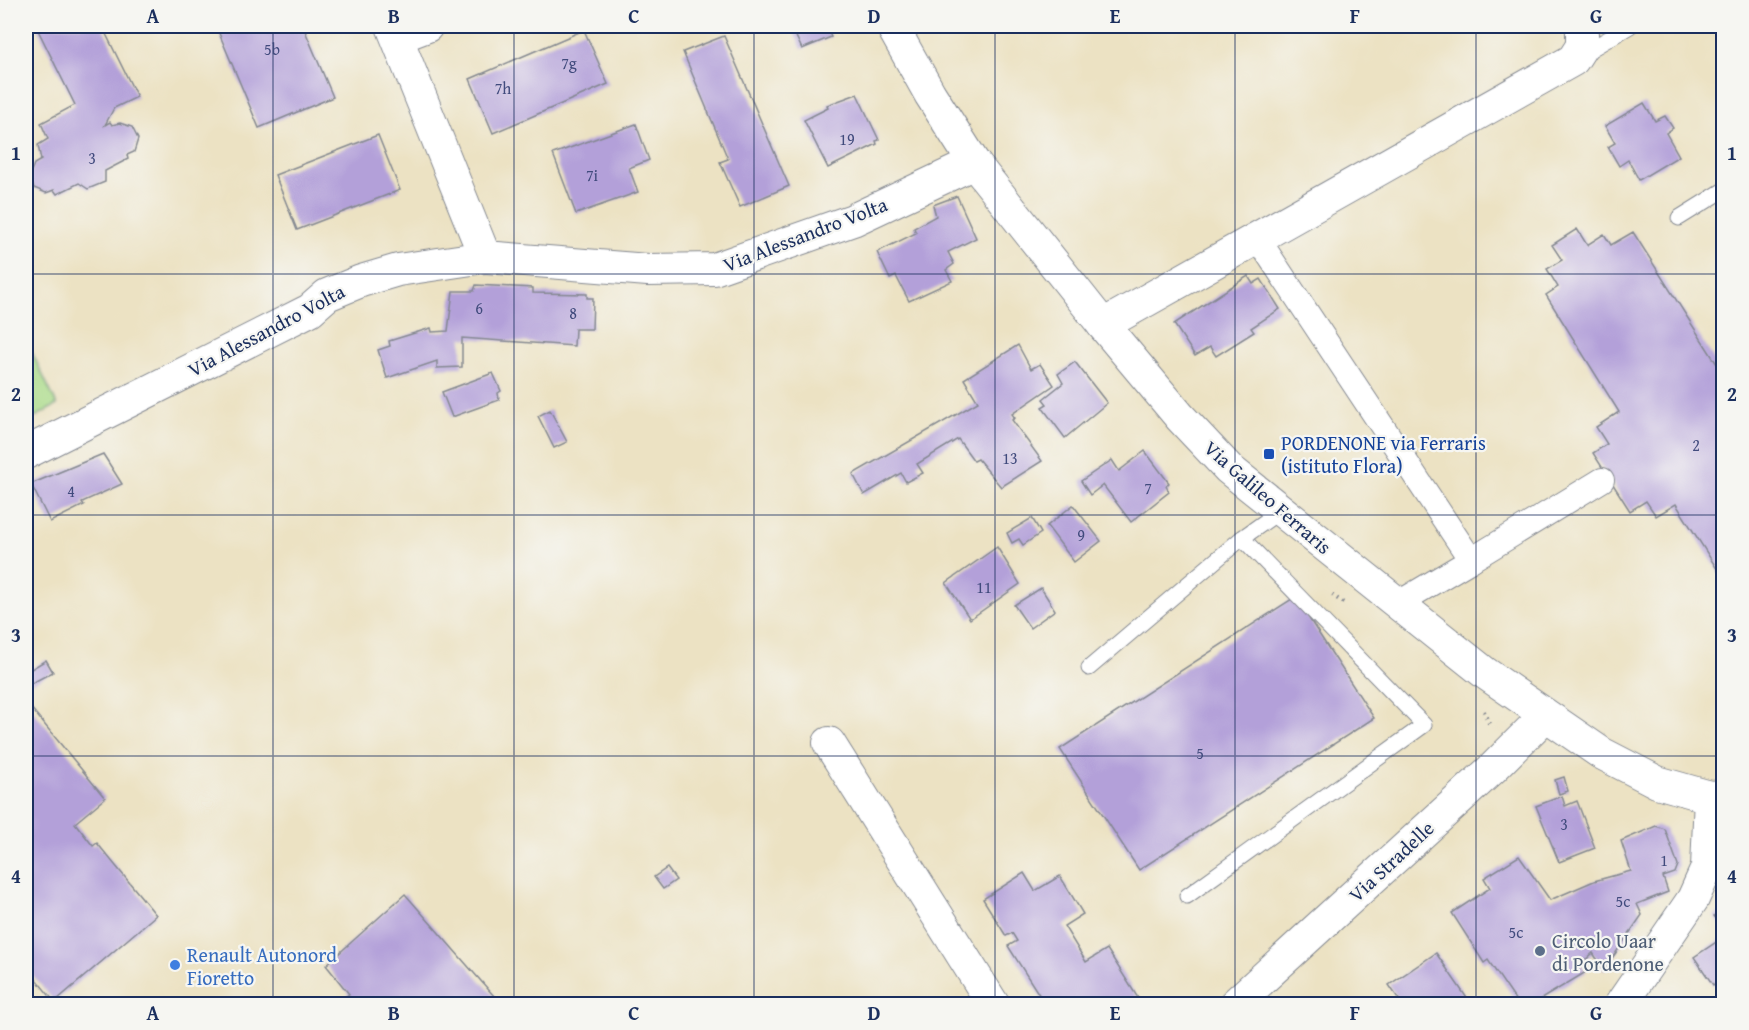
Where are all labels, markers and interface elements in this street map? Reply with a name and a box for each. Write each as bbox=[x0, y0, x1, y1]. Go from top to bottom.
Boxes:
text: A bbox=[147, 1, 160, 30]
text: B bbox=[388, 1, 400, 30]
text: C bbox=[628, 1, 640, 30]
text: D bbox=[867, 1, 881, 30]
text: E bbox=[1110, 1, 1121, 30]
text: F bbox=[1350, 1, 1360, 30]
text: G bbox=[1590, 1, 1602, 30]
house number: 5b bbox=[264, 37, 280, 61]
house number: 7g bbox=[561, 51, 577, 75]
house number: 7h bbox=[495, 76, 511, 100]
house number: 19 bbox=[839, 127, 855, 151]
text: 1 bbox=[11, 138, 21, 167]
text: 1 bbox=[1727, 138, 1737, 167]
house number: 3 bbox=[88, 146, 96, 170]
house number: 7i bbox=[586, 163, 599, 187]
street label: Via Alessandro Volta bbox=[719, 189, 892, 279]
street label: Via Alessandro Volta bbox=[182, 276, 350, 384]
house number: 6 bbox=[475, 296, 483, 320]
house number: 8 bbox=[569, 301, 577, 325]
text: 2 bbox=[11, 379, 21, 408]
text: 2 bbox=[1727, 379, 1737, 408]
place label: PORDENONE via Ferraris (istituto Flora) bbox=[1281, 428, 1486, 480]
street label: Via Galileo Ferraris bbox=[1198, 433, 1338, 561]
house number: 2 bbox=[1692, 433, 1700, 457]
house number: 13 bbox=[1002, 446, 1018, 470]
marker: PORDENONE via Ferraris (istituto Flora) bbox=[1262, 447, 1276, 461]
house number: 7 bbox=[1144, 476, 1152, 500]
house number: 4 bbox=[67, 479, 75, 503]
house number: 9 bbox=[1077, 523, 1085, 547]
house number: 11 bbox=[976, 575, 992, 599]
text: 3 bbox=[11, 620, 21, 649]
text: 3 bbox=[1727, 620, 1737, 649]
house number: 5 bbox=[1196, 741, 1204, 765]
house number: 3 bbox=[1560, 812, 1568, 836]
street label: Via Stradelle bbox=[1342, 814, 1440, 908]
house number: 1 bbox=[1660, 848, 1668, 872]
text: 4 bbox=[11, 861, 21, 890]
text: 4 bbox=[1727, 861, 1737, 890]
house number: 5c bbox=[1616, 889, 1630, 913]
house number: 5c bbox=[1509, 920, 1523, 944]
place label: Circolo Uaar di Pordenone bbox=[1552, 926, 1664, 978]
place label: Renault Autonord Fioretto bbox=[187, 940, 337, 992]
marker: Circolo Uaar di Pordenone bbox=[1533, 944, 1547, 958]
marker: Renault Autonord Fioretto bbox=[168, 958, 182, 972]
text: A bbox=[147, 998, 160, 1027]
text: B bbox=[388, 998, 400, 1027]
text: C bbox=[628, 998, 640, 1027]
text: D bbox=[867, 998, 881, 1027]
text: E bbox=[1110, 998, 1121, 1027]
text: F bbox=[1350, 998, 1360, 1027]
text: G bbox=[1590, 998, 1602, 1027]

